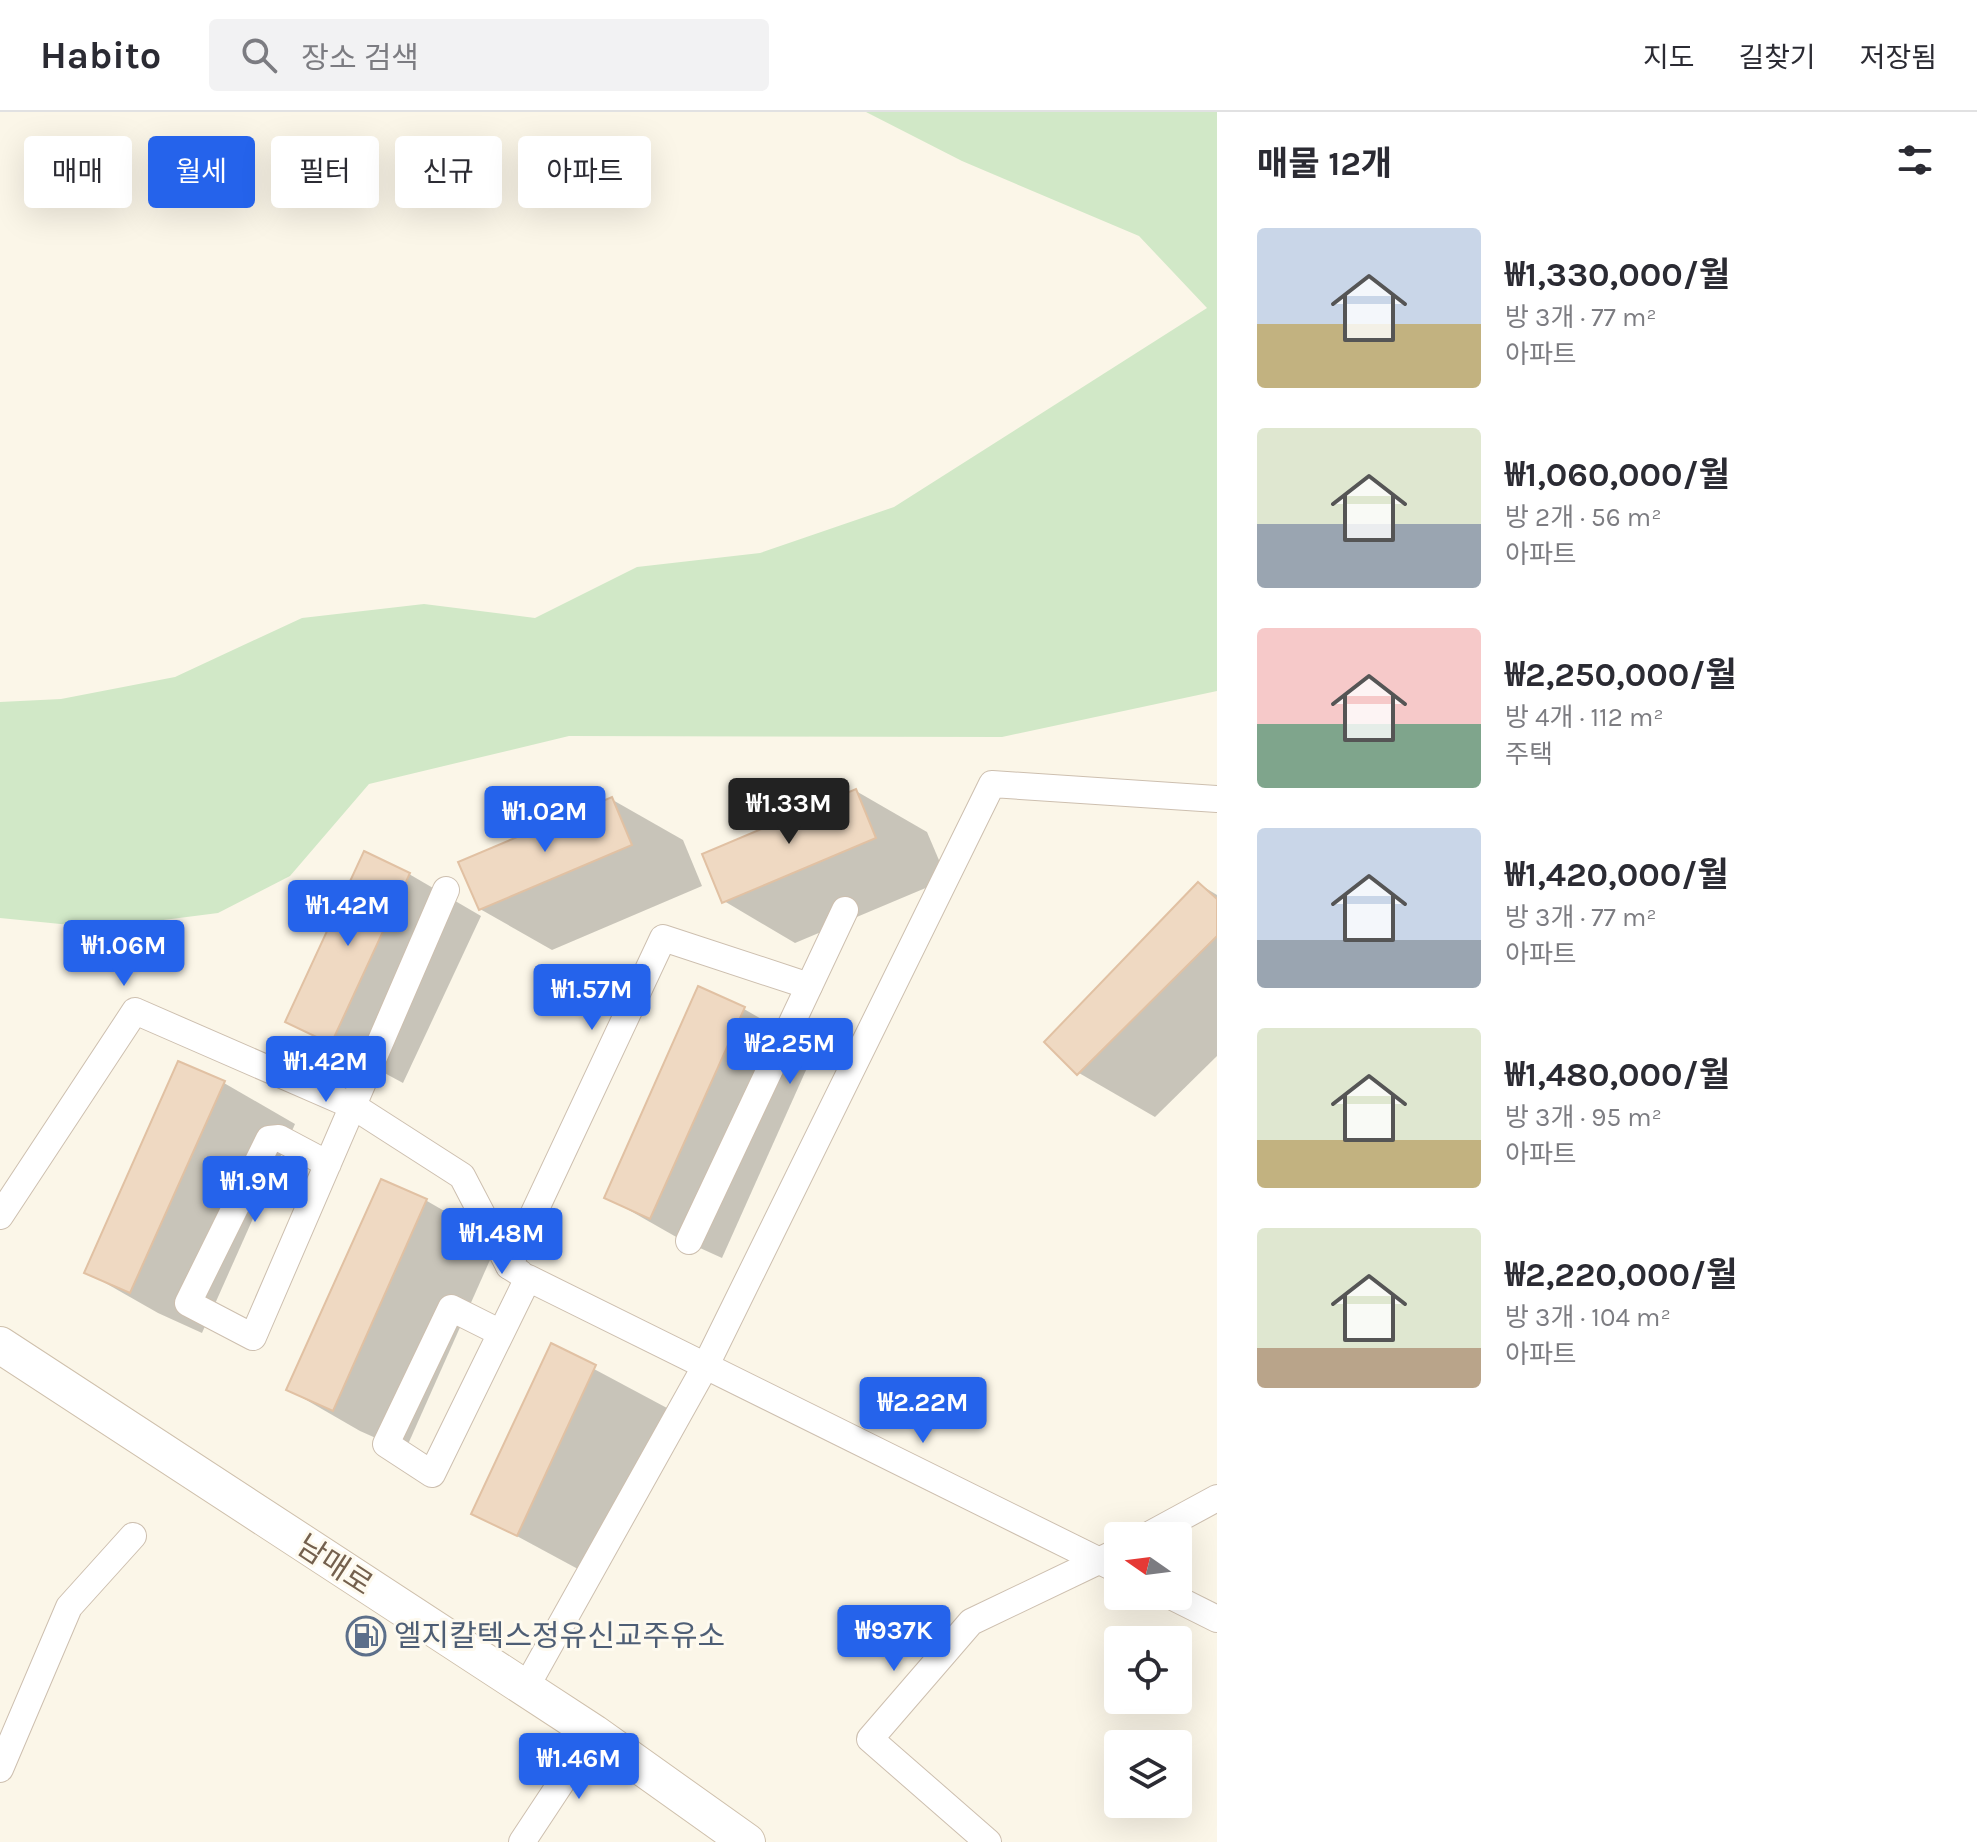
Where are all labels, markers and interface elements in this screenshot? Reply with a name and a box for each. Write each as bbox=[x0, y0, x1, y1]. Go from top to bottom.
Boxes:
search box bbox=[209, 19, 769, 91]
text: Habito bbox=[40, 33, 161, 78]
icon: search bbox=[237, 33, 281, 77]
text: 장소 검색 bbox=[301, 40, 419, 76]
text: 지도 bbox=[1643, 41, 1694, 74]
text: 길찾기 bbox=[1738, 41, 1816, 74]
text: 저장됨 bbox=[1860, 41, 1937, 74]
chip: 매매 bbox=[24, 136, 132, 208]
chip: 월세 bbox=[148, 136, 255, 208]
chip: 필터 bbox=[271, 136, 379, 208]
chip: 신규 bbox=[395, 136, 502, 208]
chip: 아파트 bbox=[518, 136, 651, 208]
icon: filters bbox=[1893, 138, 1937, 182]
text: 매물 12개 bbox=[1257, 144, 1392, 184]
text: ₩1,330,000/월 bbox=[1505, 255, 1730, 295]
icon: home bbox=[1321, 260, 1417, 356]
text: 방 3개 · 77 m² bbox=[1505, 302, 1657, 333]
text: 아파트 bbox=[1505, 339, 1577, 370]
text: ₩1,060,000/월 bbox=[1505, 455, 1730, 495]
icon: home bbox=[1321, 460, 1417, 556]
text: 방 2개 · 56 m² bbox=[1505, 502, 1662, 533]
text: 아파트 bbox=[1505, 539, 1577, 570]
text: ₩2,250,000/월 bbox=[1505, 655, 1737, 695]
icon: home bbox=[1321, 660, 1417, 756]
text: 방 4개 · 112 m² bbox=[1505, 702, 1664, 733]
text: 주택 bbox=[1505, 739, 1553, 770]
pin: ₩1.33M bbox=[724, 778, 854, 846]
pin: ₩1.02M bbox=[480, 786, 610, 854]
text: ₩1.33M bbox=[746, 788, 832, 819]
text: ₩1.02M bbox=[502, 796, 588, 827]
text: ₩1,420,000/월 bbox=[1505, 855, 1729, 895]
icon: home bbox=[1321, 860, 1417, 956]
pin: ₩1.42M bbox=[283, 880, 413, 948]
text: ₩1.42M bbox=[306, 890, 390, 921]
text: 방 3개 · 77 m² bbox=[1505, 902, 1657, 933]
pin: ₩1.06M bbox=[59, 920, 189, 988]
text: ₩1.06M bbox=[81, 930, 167, 961]
text: 아파트 bbox=[1505, 939, 1577, 970]
pin: ₩1.57M bbox=[527, 964, 657, 1032]
text: ₩1.57M bbox=[551, 974, 633, 1005]
pin: ₩2.25M bbox=[725, 1018, 855, 1086]
text: ₩2.25M bbox=[745, 1028, 835, 1059]
pin: ₩1.42M bbox=[261, 1036, 391, 1104]
text: ₩1.42M bbox=[284, 1046, 368, 1077]
text: ₩1,480,000/월 bbox=[1505, 1055, 1730, 1095]
icon: home bbox=[1321, 1060, 1417, 1156]
text: 방 3개 · 95 m² bbox=[1505, 1102, 1662, 1133]
text: 아파트 bbox=[1505, 1139, 1577, 1170]
pin: ₩1.9M bbox=[199, 1156, 311, 1224]
text: ₩1.9M bbox=[221, 1166, 289, 1197]
pin: ₩1.48M bbox=[437, 1208, 567, 1276]
text: ₩1.48M bbox=[459, 1218, 545, 1249]
text: ₩2,220,000/월 bbox=[1505, 1255, 1737, 1295]
icon: home bbox=[1321, 1260, 1417, 1356]
text: 방 3개 · 104 m² bbox=[1505, 1302, 1671, 1333]
text: 아파트 bbox=[1505, 1339, 1577, 1370]
pin: ₩2.22M bbox=[858, 1377, 988, 1445]
text: ₩2.22M bbox=[878, 1387, 968, 1418]
north arrow bbox=[1104, 1522, 1192, 1610]
map controls bbox=[1104, 1522, 1192, 1818]
street label: 남매로 bbox=[290, 1527, 380, 1603]
pin: ₩937K bbox=[838, 1605, 950, 1673]
fuel station icon: 엘지칼텍스정유신교주유소 bbox=[345, 1615, 387, 1657]
text: ₩937K bbox=[855, 1615, 933, 1646]
place label: 엘지칼텍스정유신교주유소 bbox=[394, 1618, 725, 1654]
button: locate bbox=[1104, 1626, 1192, 1714]
button: layers bbox=[1104, 1730, 1192, 1818]
pin: ₩1.46M bbox=[514, 1733, 644, 1801]
text: ₩1.46M bbox=[537, 1743, 621, 1774]

